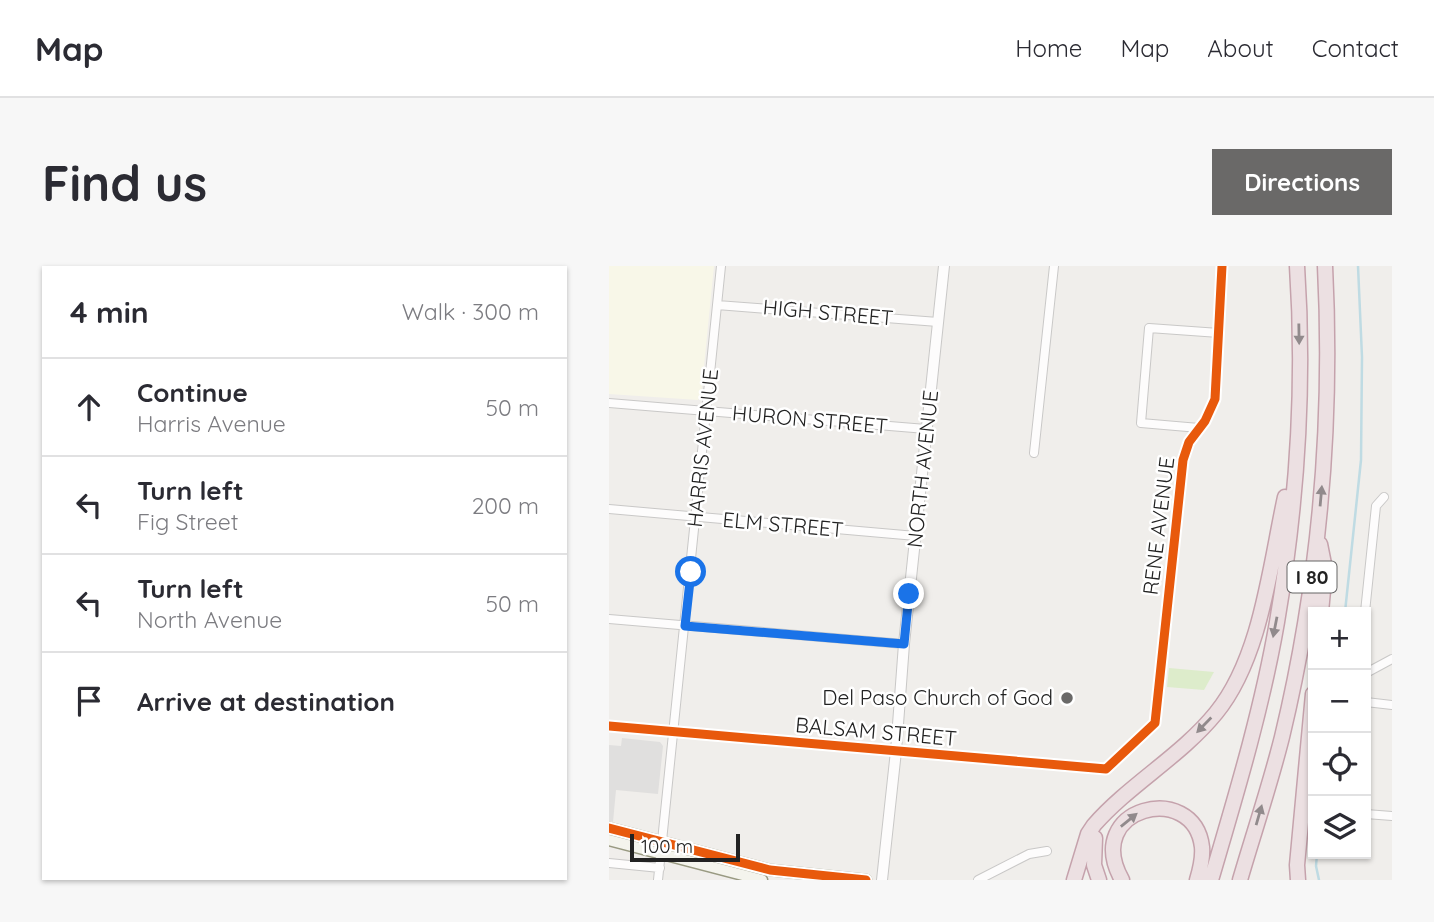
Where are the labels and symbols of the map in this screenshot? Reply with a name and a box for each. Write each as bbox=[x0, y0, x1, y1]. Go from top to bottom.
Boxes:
street label: HIGH STREET bbox=[762, 293, 894, 331]
one-way arrow bbox=[1294, 323, 1305, 345]
street label: HARRIS AVENUE bbox=[681, 367, 723, 529]
street label: NORTH AVENUE bbox=[901, 389, 943, 549]
street label: HURON STREET bbox=[731, 399, 889, 439]
street label: RENE AVENUE bbox=[1137, 455, 1179, 596]
one-way arrow bbox=[1316, 484, 1327, 506]
street label: ELM STREET bbox=[722, 506, 845, 542]
route start bbox=[675, 556, 706, 587]
road number: I 80 bbox=[1287, 562, 1337, 592]
route end bbox=[893, 578, 924, 609]
one-way arrow bbox=[1270, 616, 1281, 638]
place label: Del Paso Church of God bbox=[822, 684, 1053, 710]
marker: Del Paso Church of God bbox=[1059, 690, 1075, 706]
street label: BALSAM STREET bbox=[794, 711, 958, 751]
one-way arrow bbox=[1197, 716, 1213, 733]
one-way arrow bbox=[1255, 804, 1265, 825]
one-way arrow bbox=[1120, 812, 1138, 827]
scale bar bbox=[630, 831, 740, 863]

